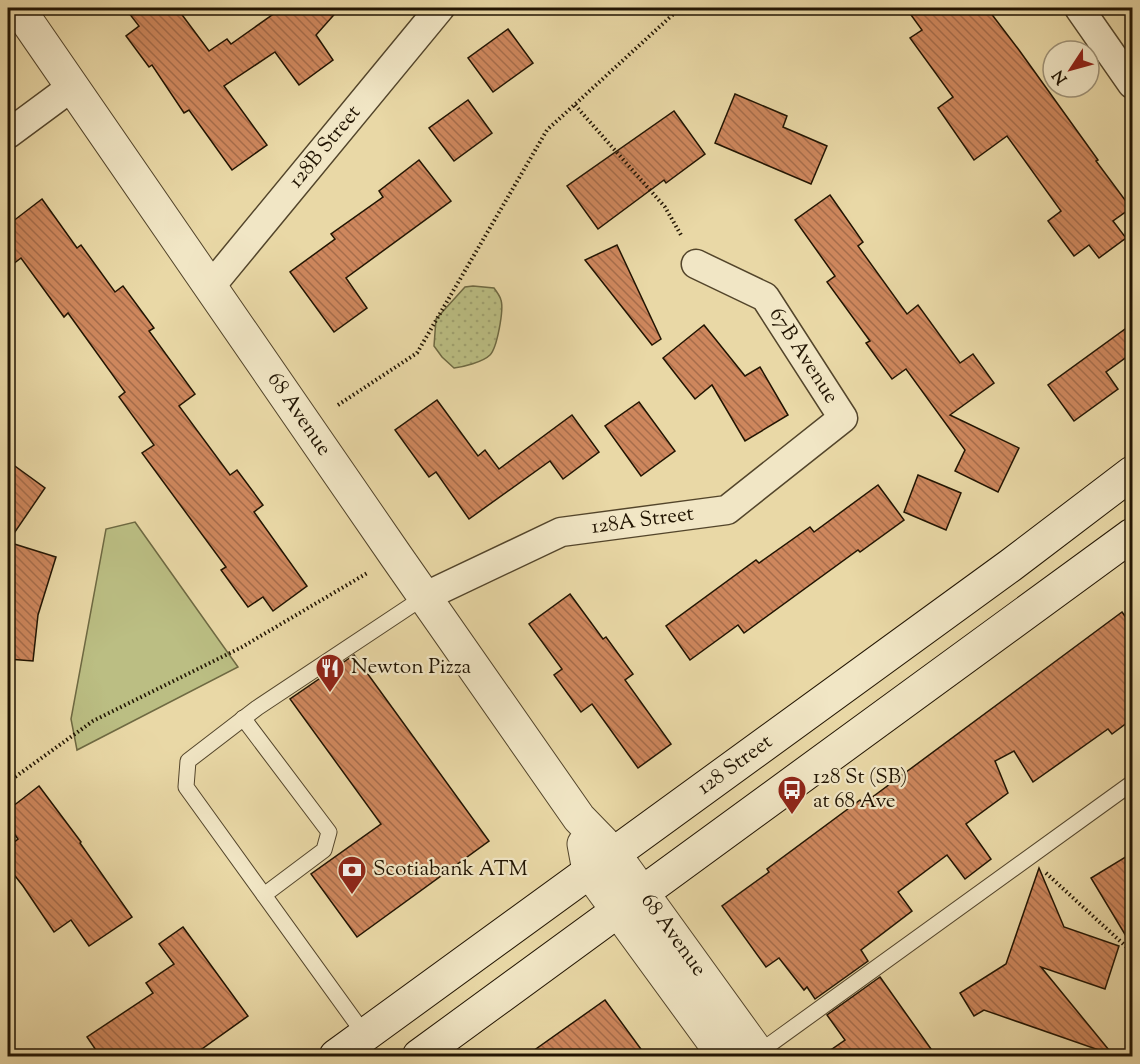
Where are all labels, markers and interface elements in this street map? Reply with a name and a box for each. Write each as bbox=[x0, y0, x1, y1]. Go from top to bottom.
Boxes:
north arrow bbox=[1041, 39, 1101, 99]
text: N bbox=[1048, 64, 1074, 88]
street label: 128B Street bbox=[282, 99, 369, 195]
street label: 67B Avenue bbox=[761, 302, 845, 410]
street label: 68 Avenue bbox=[259, 367, 338, 463]
street label: 128A Street bbox=[590, 500, 696, 543]
restaurant icon: Newton Pizza bbox=[314, 652, 346, 694]
place label: Newton Pizza bbox=[351, 653, 472, 683]
street label: 128 Street bbox=[692, 728, 779, 803]
place label: 128 St (SB) at 68 Ave bbox=[813, 763, 907, 817]
bus stop icon: 128 St (SB) at 68 Ave bbox=[776, 774, 808, 816]
bank icon: Scotiabank ATM bbox=[336, 854, 368, 896]
place label: Scotiabank ATM bbox=[373, 855, 528, 885]
street label: 68 Avenue bbox=[633, 888, 713, 983]

